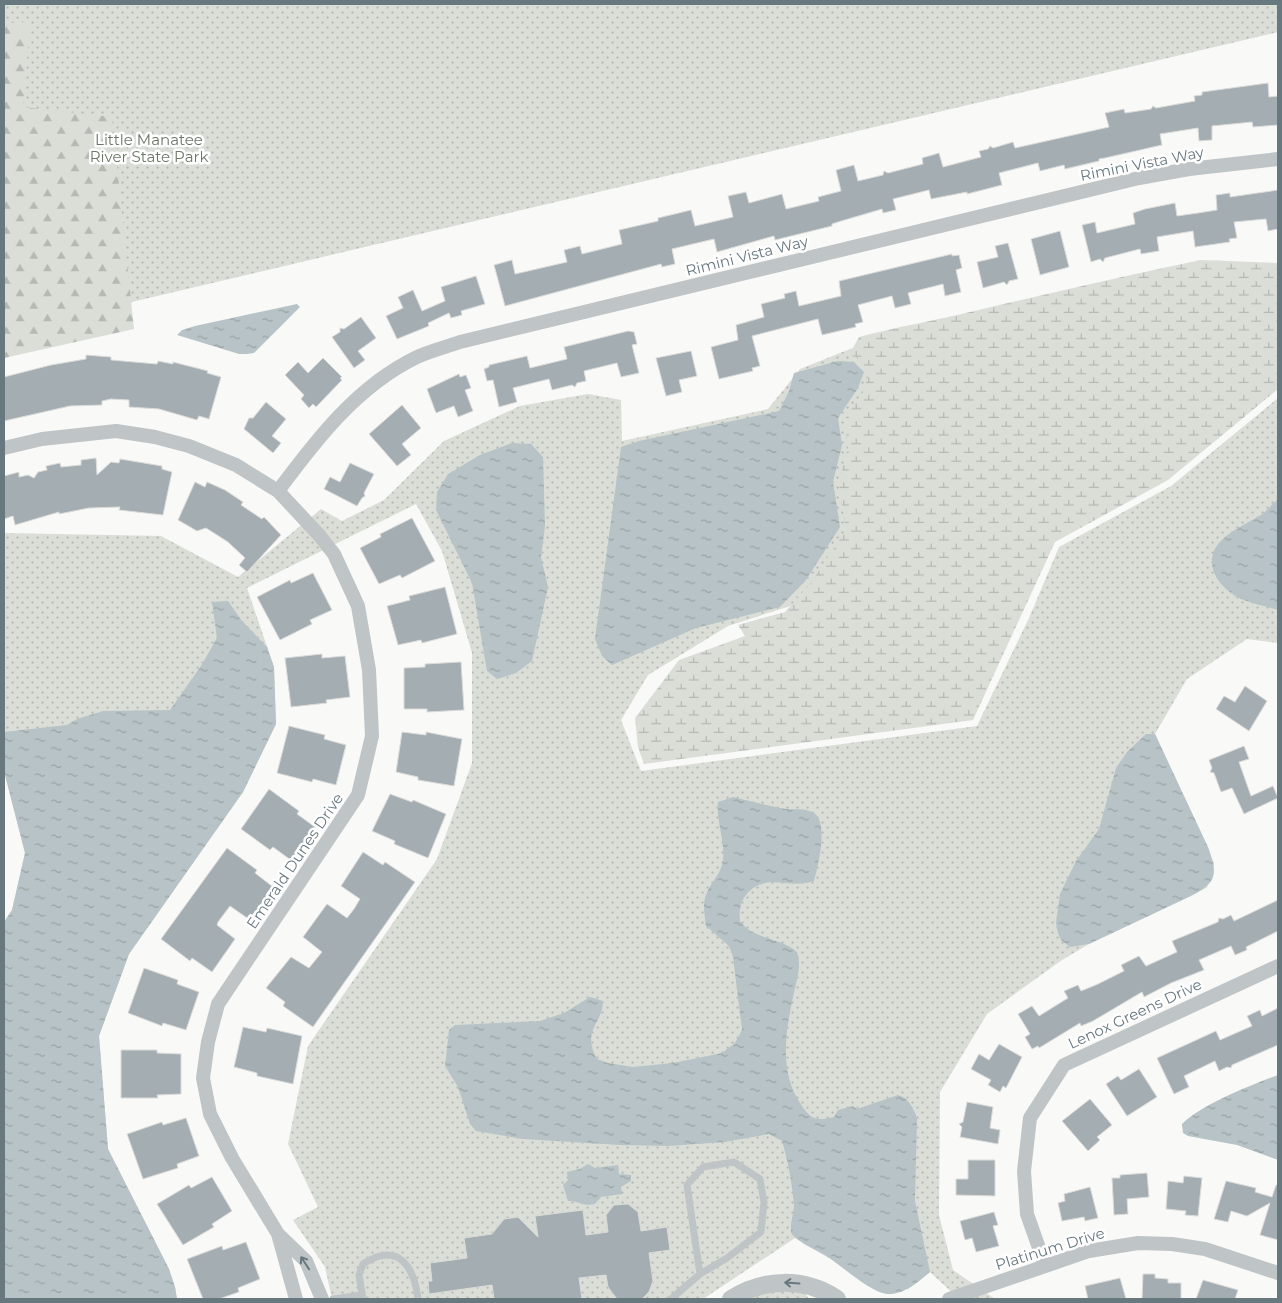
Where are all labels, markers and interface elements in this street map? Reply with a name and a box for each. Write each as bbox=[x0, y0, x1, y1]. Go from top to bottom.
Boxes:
park label: Little Manatee River State Park bbox=[90, 130, 208, 166]
street label: Rimini Vista Way bbox=[1078, 142, 1206, 185]
street label: Rimini Vista Way bbox=[684, 231, 811, 280]
street label: Emerald Dunes Drive bbox=[242, 789, 347, 932]
street label: Lenox Greens Drive bbox=[1065, 974, 1205, 1053]
street label: Platinum Drive bbox=[993, 1223, 1107, 1274]
one-way arrow bbox=[300, 1256, 310, 1270]
one-way arrow bbox=[784, 1278, 800, 1288]

